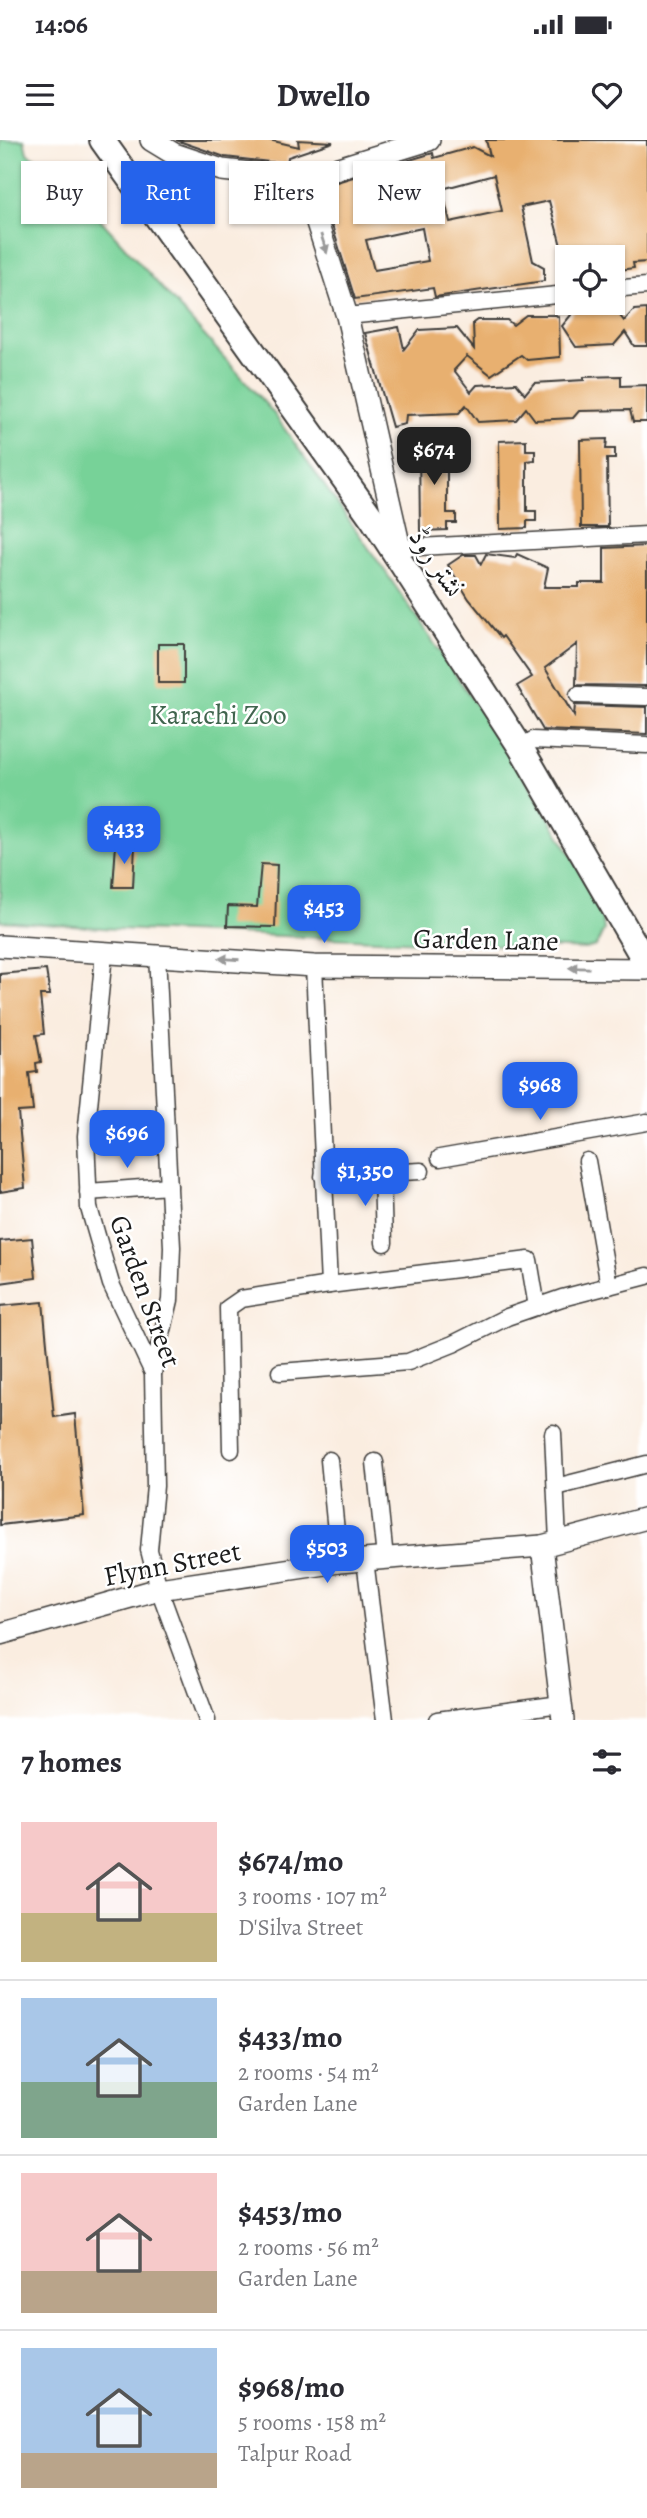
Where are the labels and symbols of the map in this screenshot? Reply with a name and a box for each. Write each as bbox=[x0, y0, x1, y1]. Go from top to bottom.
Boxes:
one-way arrow bbox=[319, 234, 330, 255]
pin: $674 bbox=[393, 428, 475, 487]
street label: نشتر روڈ bbox=[400, 520, 473, 605]
park label: Karachi Zoo bbox=[149, 696, 287, 734]
pin: $433 bbox=[83, 806, 165, 866]
pin: $453 bbox=[283, 886, 365, 945]
street label: Garden Lane bbox=[413, 920, 559, 960]
one-way arrow bbox=[218, 953, 240, 964]
one-way arrow bbox=[568, 962, 590, 974]
pin: $968 bbox=[499, 1062, 581, 1122]
pin: $696 bbox=[86, 1110, 168, 1170]
pin: $1,350 bbox=[308, 1149, 422, 1208]
street label: Garden Street bbox=[100, 1210, 190, 1373]
pin: $503 bbox=[286, 1526, 368, 1585]
street label: Flynn Street bbox=[100, 1532, 244, 1596]

